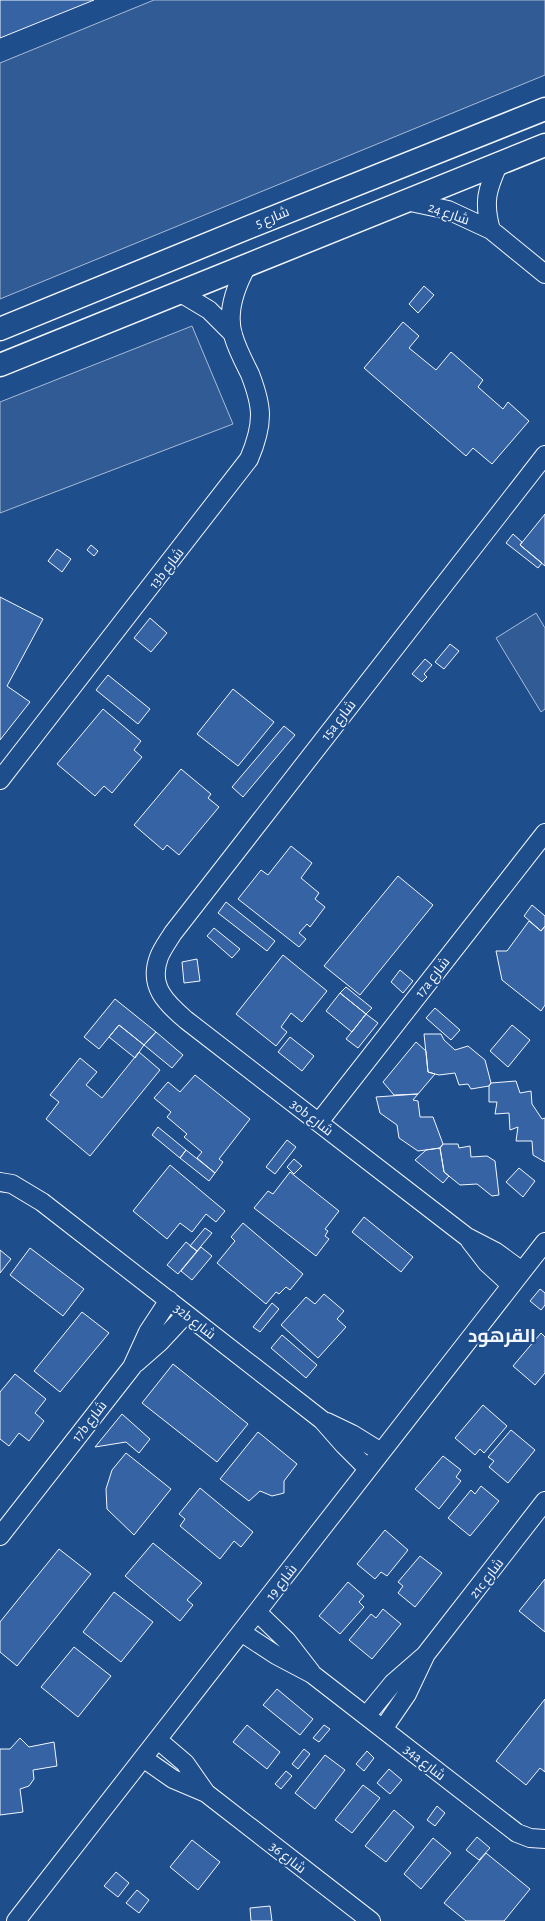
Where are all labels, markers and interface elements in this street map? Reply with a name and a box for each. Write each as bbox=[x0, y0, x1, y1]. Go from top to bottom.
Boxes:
street label: شارع 24 bbox=[426, 200, 471, 228]
street label: شارع 5 bbox=[253, 205, 292, 232]
street label: 13b شارع bbox=[147, 546, 188, 592]
street label: 15a شارع bbox=[319, 698, 359, 744]
street label: 17a شارع bbox=[413, 955, 453, 1001]
street label: 30b شارع bbox=[287, 1097, 335, 1139]
street label: 32b شارع bbox=[170, 1301, 218, 1343]
district label: القرهود bbox=[468, 1327, 536, 1347]
street label: 17b شارع bbox=[70, 1399, 111, 1445]
street label: 21c شارع bbox=[467, 1556, 507, 1602]
street label: شارع 19 bbox=[264, 1562, 301, 1604]
street label: 34a شارع bbox=[400, 1742, 448, 1784]
street label: شارع 36 bbox=[266, 1839, 308, 1877]

